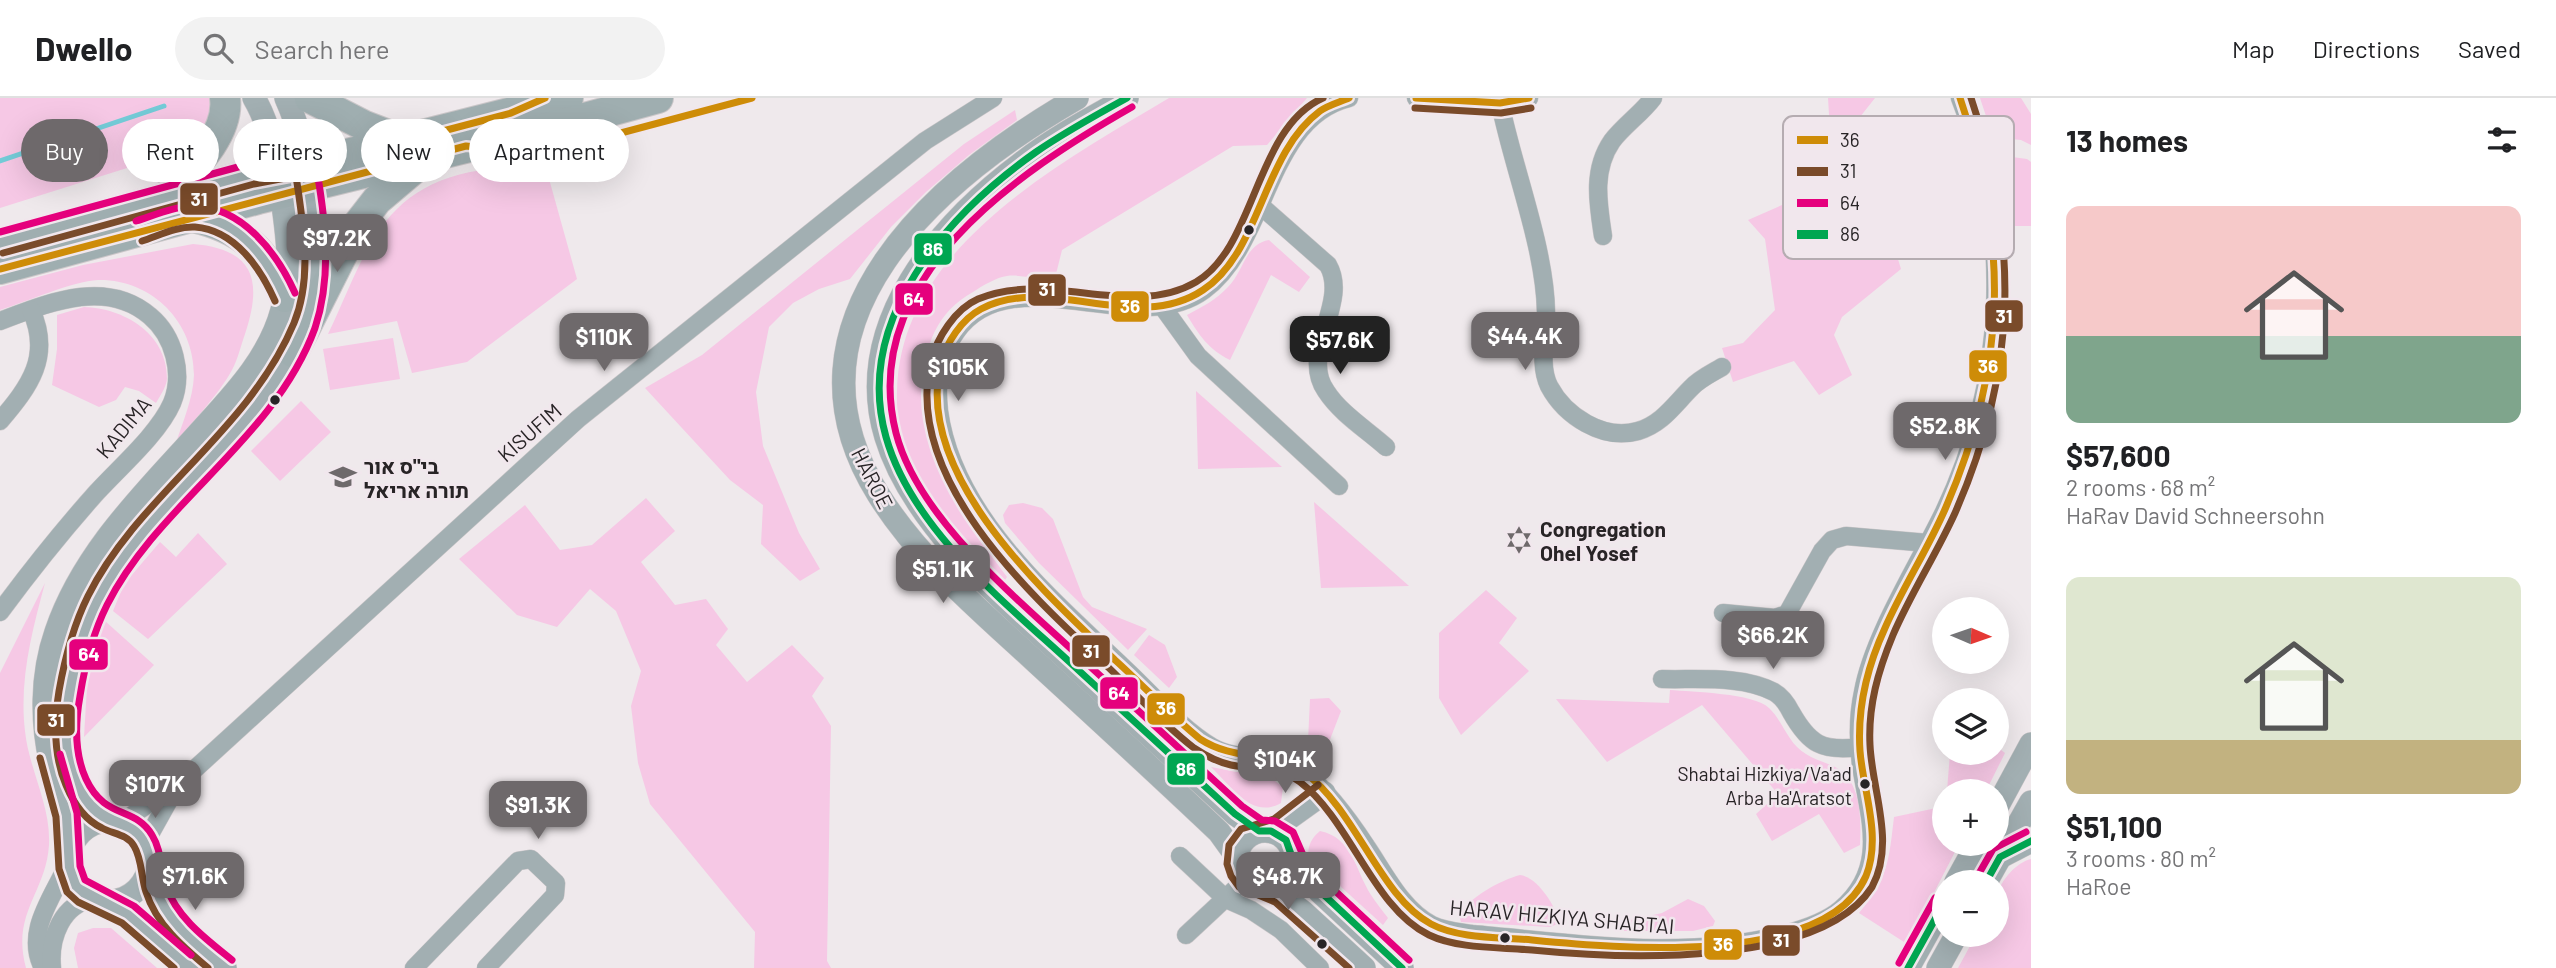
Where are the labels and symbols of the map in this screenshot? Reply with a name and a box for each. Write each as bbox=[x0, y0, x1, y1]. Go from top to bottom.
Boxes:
legend bbox=[1783, 116, 2014, 259]
text: 36 bbox=[1840, 128, 1860, 151]
text: 31 bbox=[1840, 159, 1856, 182]
line badge: 31 bbox=[179, 182, 219, 216]
text: 31 bbox=[191, 187, 207, 210]
text: 64 bbox=[1840, 191, 1860, 214]
pin: $97.2K bbox=[280, 214, 394, 274]
text: 86 bbox=[1840, 222, 1860, 245]
unlabelled marker bbox=[1242, 223, 1256, 237]
line badge: 86 bbox=[913, 232, 953, 266]
text: 86 bbox=[923, 237, 943, 260]
line badge: 31 bbox=[1027, 273, 1067, 307]
text: 31 bbox=[1039, 277, 1055, 300]
line badge: 64 bbox=[894, 282, 934, 316]
text: 64 bbox=[903, 287, 925, 310]
line badge: 36 bbox=[1110, 290, 1150, 323]
text: 36 bbox=[1120, 294, 1140, 317]
line badge: 31 bbox=[1984, 299, 2024, 333]
text: 31 bbox=[1996, 304, 2012, 327]
pin: $44.4K bbox=[1468, 313, 1582, 372]
pin: $110K bbox=[555, 314, 653, 373]
pin: $57.6K bbox=[1283, 316, 1397, 376]
pin: $105K bbox=[909, 344, 1007, 403]
line badge: 36 bbox=[1968, 349, 2008, 383]
text: 36 bbox=[1978, 354, 1998, 377]
street label: KADIMA bbox=[90, 391, 156, 463]
unlabelled marker bbox=[268, 393, 282, 407]
street label: KISUFIM bbox=[492, 397, 566, 467]
pin: $52.8K bbox=[1888, 402, 2002, 462]
street label: HAROE bbox=[847, 443, 899, 513]
place label: בי"ס אור תורה אריאל bbox=[364, 453, 469, 502]
school or university icon: בי"ס אור תורה אריאל bbox=[328, 462, 358, 492]
place label: Congregation Ohel Yosef bbox=[1540, 516, 1666, 565]
synagogue icon: Congregation Ohel Yosef bbox=[1504, 525, 1534, 555]
pin: $51.1K bbox=[886, 546, 1000, 605]
north arrow bbox=[1932, 597, 2009, 674]
pin: $66.2K bbox=[1716, 612, 1830, 671]
line badge: 31 bbox=[1071, 634, 1111, 668]
line badge: 64 bbox=[68, 638, 109, 671]
text: 31 bbox=[1083, 639, 1099, 662]
text: 64 bbox=[78, 642, 100, 665]
line badge: 64 bbox=[1099, 676, 1139, 710]
text: 64 bbox=[1108, 681, 1130, 704]
line badge: 36 bbox=[1146, 692, 1186, 726]
text: 36 bbox=[1156, 696, 1176, 719]
line badge: 31 bbox=[36, 703, 76, 737]
text: 31 bbox=[48, 708, 64, 731]
pin: $104K bbox=[1236, 736, 1334, 795]
line badge: 86 bbox=[1166, 752, 1206, 786]
text: 86 bbox=[1176, 757, 1196, 780]
pin: $107K bbox=[106, 760, 204, 820]
place label: Shabtai Hizkiya/Va'ad Arba Ha'Aratsot bbox=[1677, 762, 1852, 809]
marker: Shabtai Hizkiya/Va'ad Arba Ha'Aratsot bbox=[1858, 777, 1872, 791]
pin: $91.3K bbox=[481, 782, 595, 841]
pin: $71.6K bbox=[138, 852, 252, 912]
pin: $48.7K bbox=[1231, 852, 1345, 912]
street label: HARAV HIZKIYA SHABTAI bbox=[1449, 894, 1675, 938]
line badge: 31 bbox=[1761, 924, 1801, 957]
line badge: 36 bbox=[1703, 928, 1743, 961]
text: 31 bbox=[1773, 928, 1789, 951]
unlabelled marker bbox=[1498, 931, 1512, 945]
text: 36 bbox=[1713, 932, 1733, 955]
unlabelled marker bbox=[1315, 937, 1329, 951]

